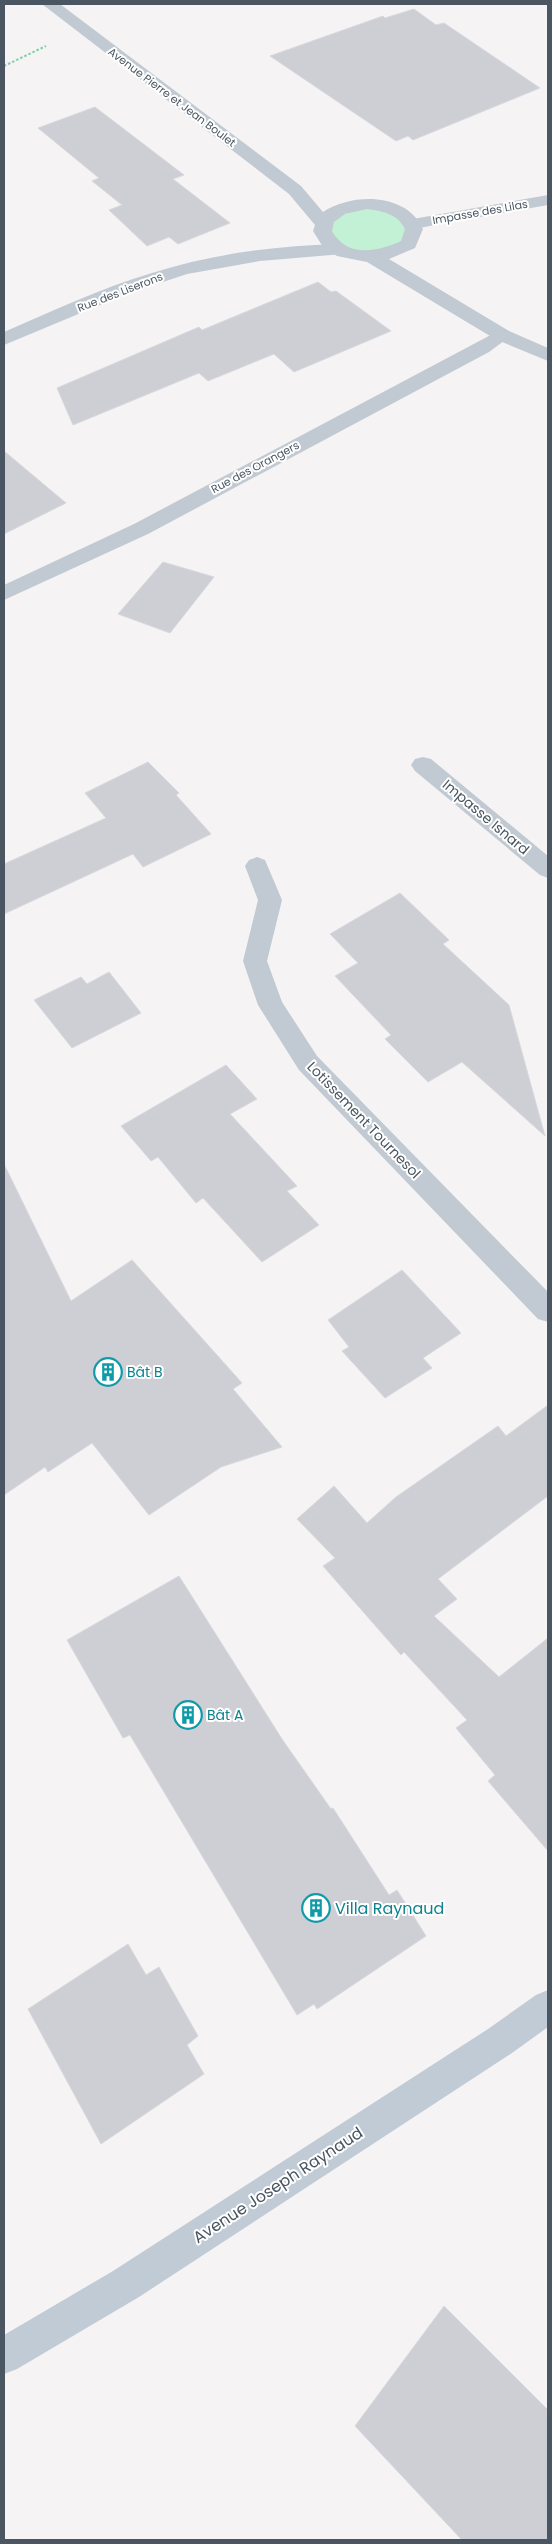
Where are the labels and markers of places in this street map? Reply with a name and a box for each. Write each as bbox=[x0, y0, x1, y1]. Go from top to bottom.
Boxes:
building icon: Bât B bbox=[93, 1357, 123, 1387]
place label: Bât B bbox=[127, 1362, 162, 1382]
building icon: Bât A bbox=[173, 1700, 203, 1730]
place label: Bât A bbox=[207, 1705, 243, 1725]
building icon: Villa Raynaud bbox=[301, 1893, 331, 1923]
place label: Villa Raynaud bbox=[335, 1897, 444, 1920]

